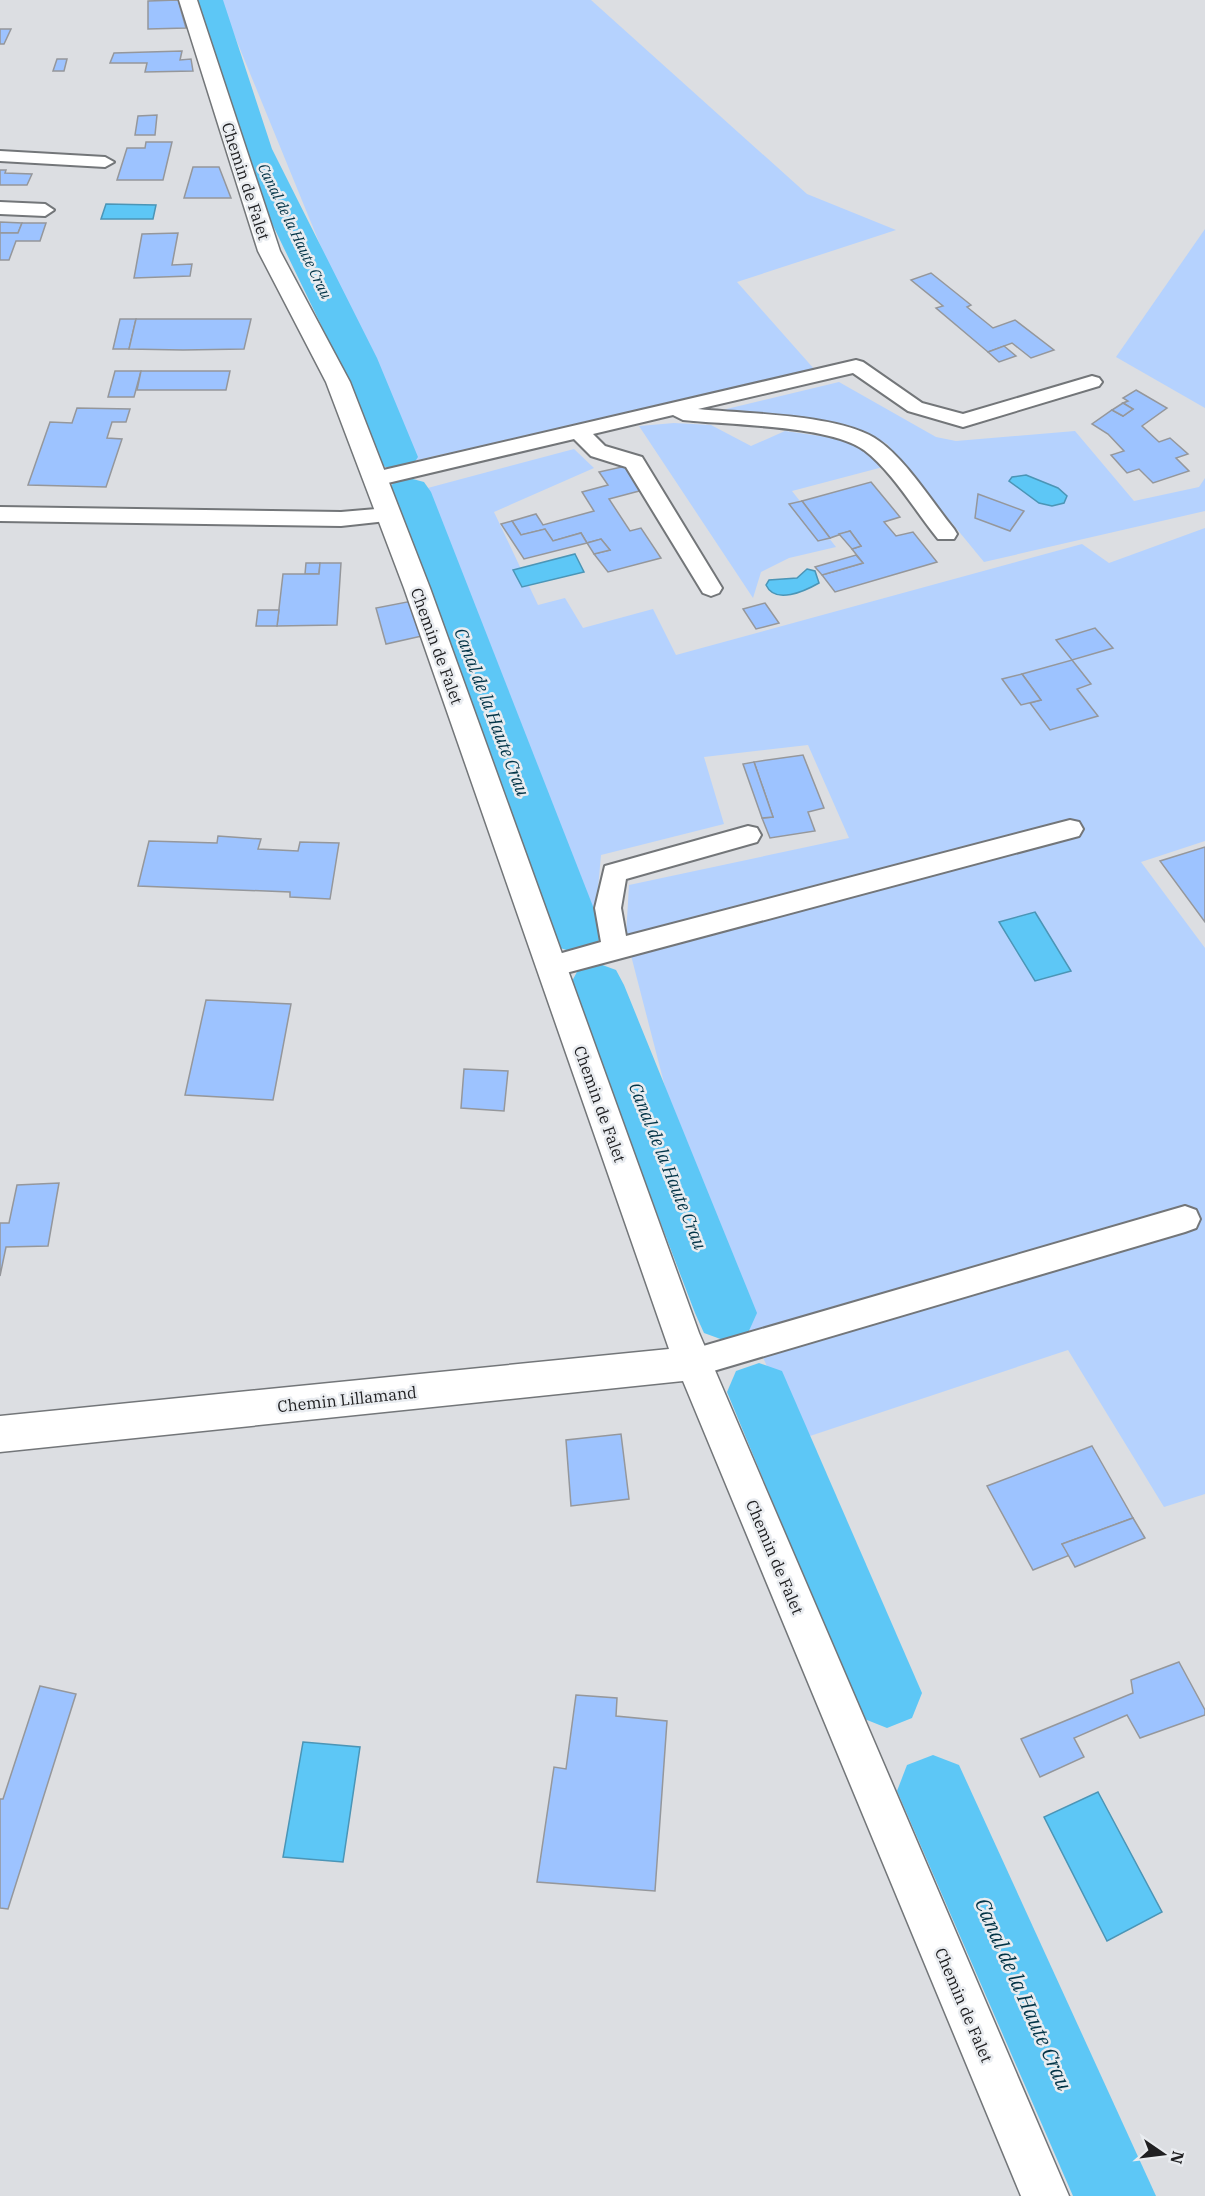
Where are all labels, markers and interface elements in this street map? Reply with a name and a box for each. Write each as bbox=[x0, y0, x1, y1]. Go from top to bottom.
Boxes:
street label: Chemin de Falet bbox=[218, 120, 275, 243]
water label: Canal de la Haute Crau bbox=[254, 160, 336, 302]
street label: Chemin de Falet bbox=[407, 585, 467, 707]
water label: Canal de la Haute Crau bbox=[449, 625, 535, 800]
street label: Chemin de Falet bbox=[570, 1043, 630, 1165]
water label: Canal de la Haute Crau bbox=[624, 1079, 712, 1254]
street label: Chemin Lillamand bbox=[276, 1382, 418, 1416]
street label: Chemin de Falet bbox=[742, 1497, 808, 1618]
water label: Canal de la Haute Crau bbox=[969, 1893, 1079, 2095]
street label: Chemin de Falet bbox=[931, 1945, 997, 2066]
north arrow bbox=[1133, 2124, 1193, 2184]
text: N bbox=[1166, 2149, 1189, 2166]

